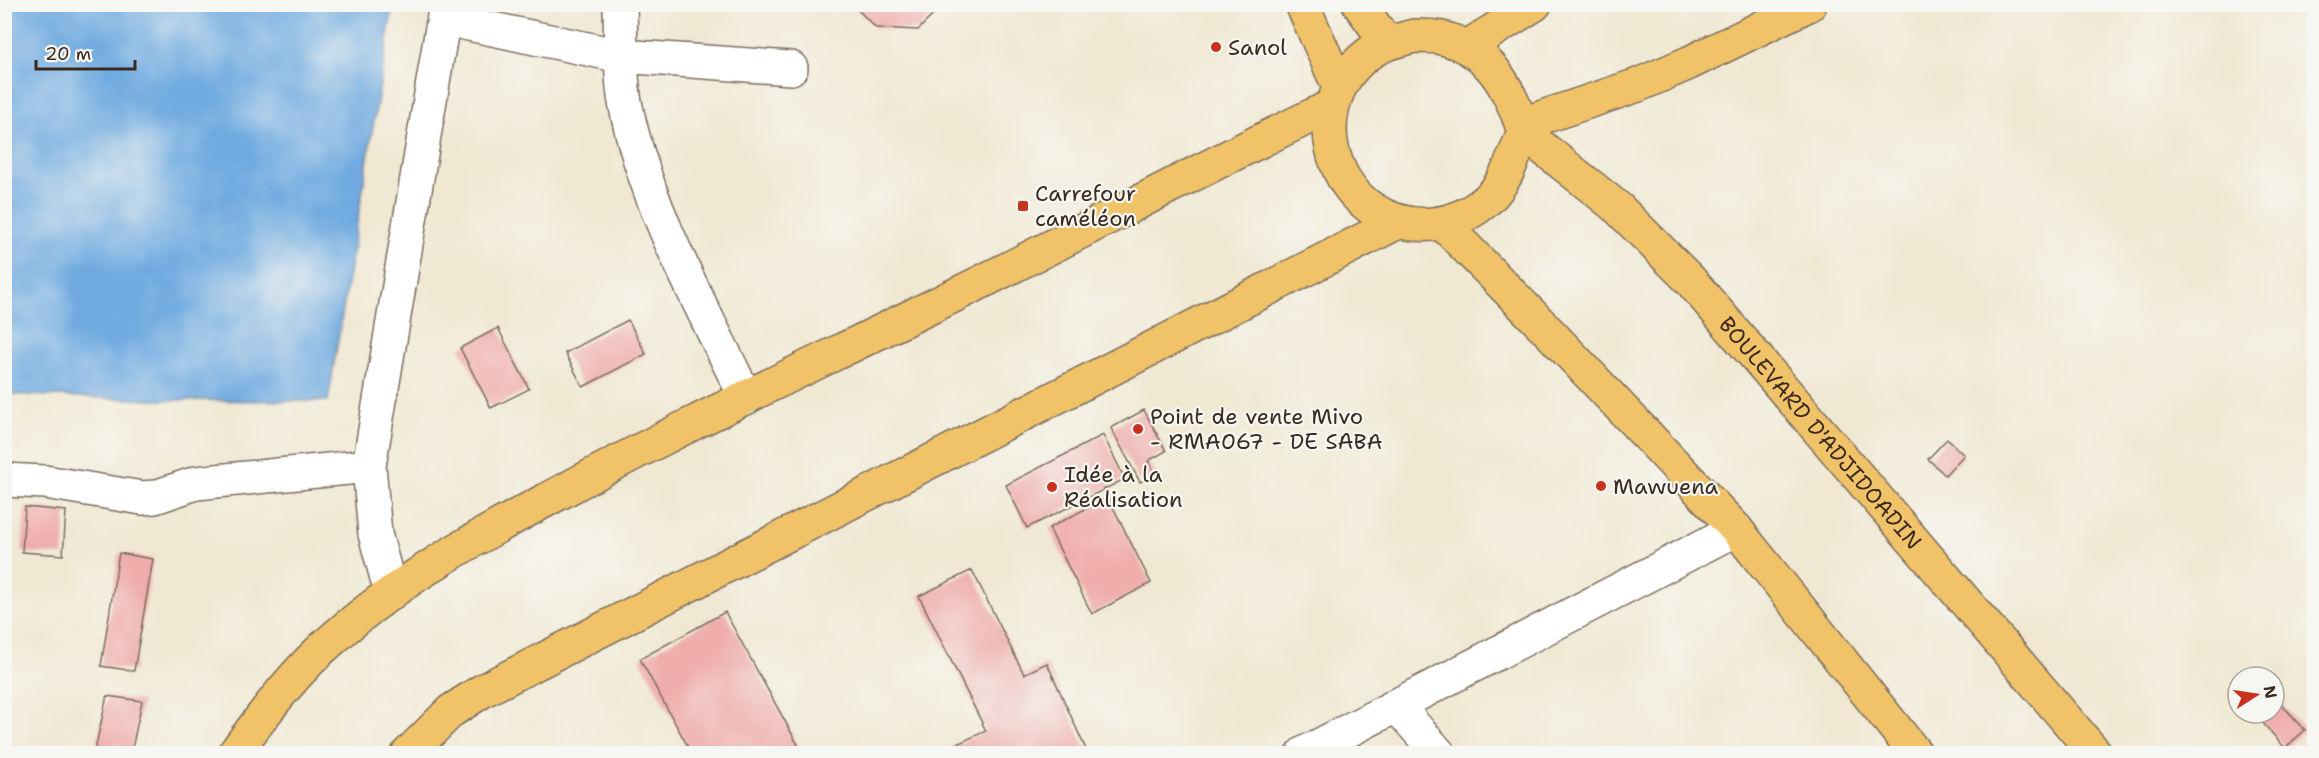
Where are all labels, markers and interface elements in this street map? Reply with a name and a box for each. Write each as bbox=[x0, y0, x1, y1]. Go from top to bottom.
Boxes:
scale bar bbox=[36, 33, 135, 71]
place label: Sanol bbox=[1228, 33, 1287, 62]
marker: Sanol bbox=[1209, 40, 1223, 54]
text: 20 m bbox=[45, 42, 91, 66]
place label: Carrefour caméléon bbox=[1035, 179, 1136, 233]
marker: Carrefour caméléon bbox=[1016, 199, 1030, 213]
street label: BOULEVARD D'ADJIDOADIN bbox=[1712, 310, 1928, 555]
place label: Point de vente Mivo - RMA067 - DE SABA bbox=[1150, 402, 1382, 456]
marker: Point de vente Mivo - RMA067 - DE SABA bbox=[1131, 422, 1145, 436]
place label: Idée à la Réalisation bbox=[1064, 460, 1183, 514]
place label: Mawuena bbox=[1613, 472, 1719, 501]
marker: Mawuena bbox=[1594, 479, 1608, 493]
marker: Idée à la Réalisation bbox=[1045, 480, 1059, 494]
north arrow bbox=[2226, 665, 2286, 725]
text: N bbox=[2259, 684, 2282, 700]

